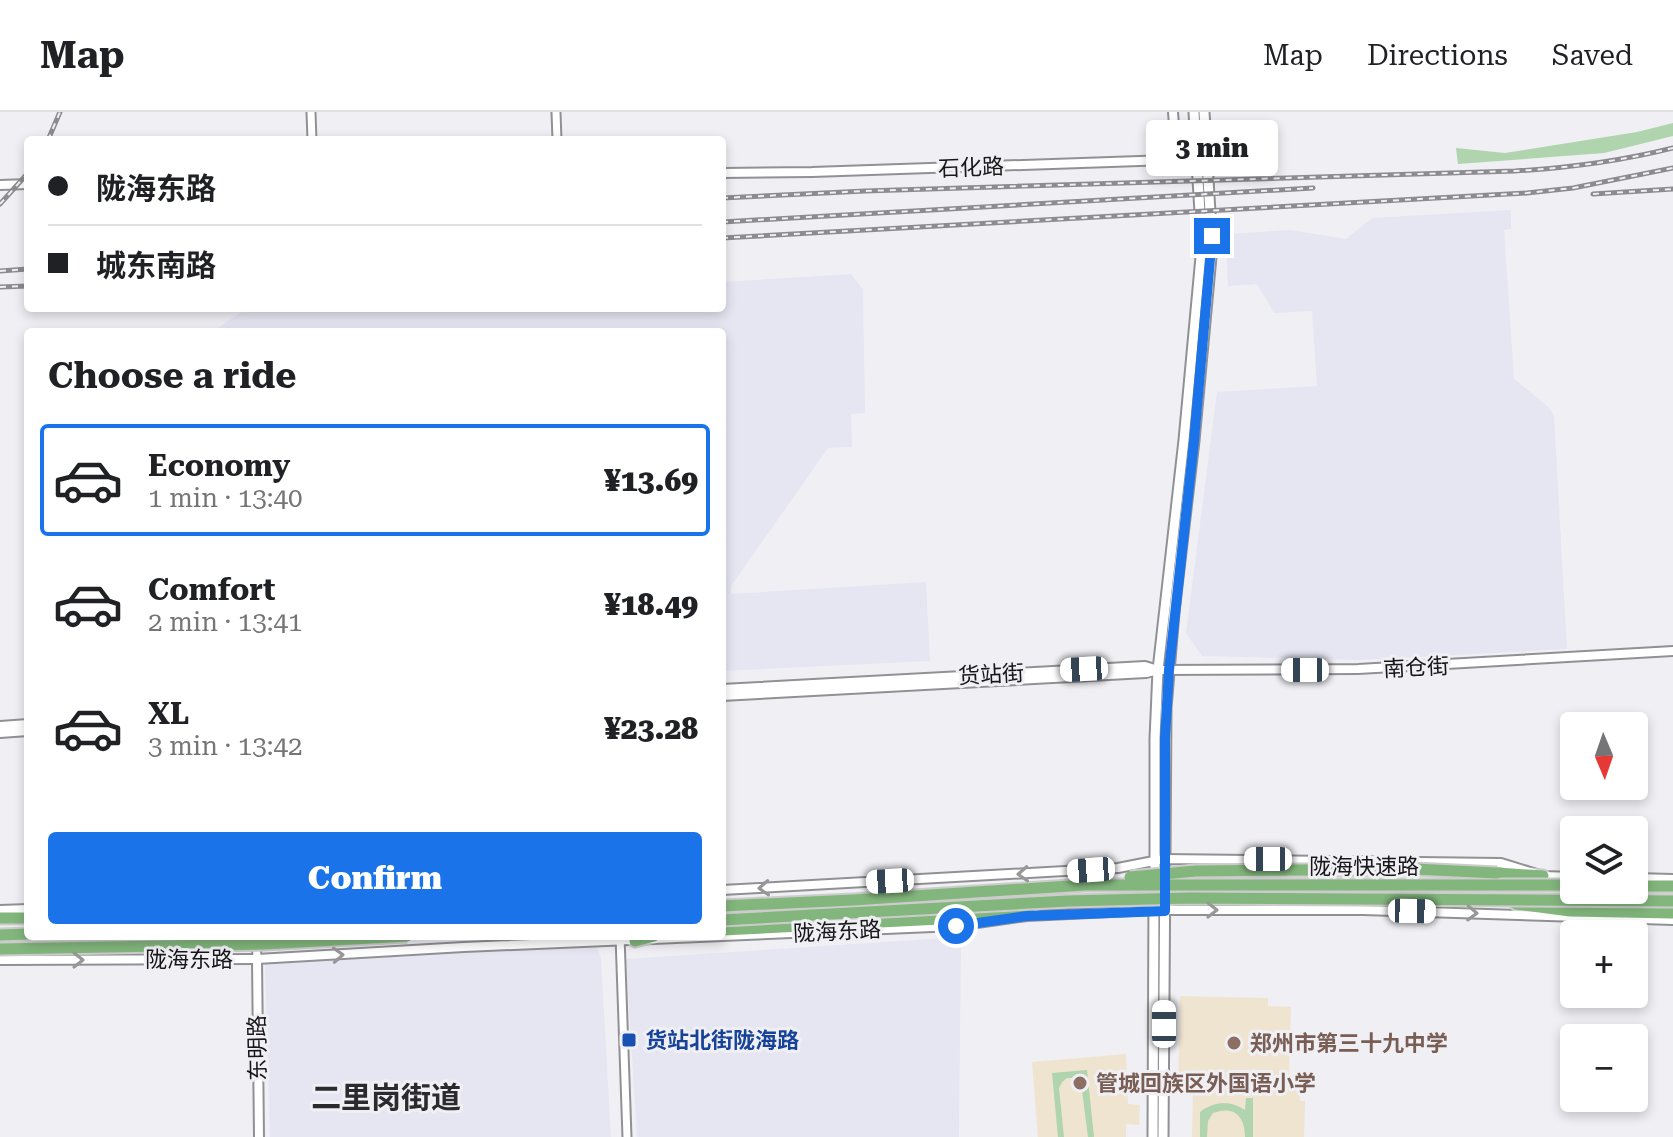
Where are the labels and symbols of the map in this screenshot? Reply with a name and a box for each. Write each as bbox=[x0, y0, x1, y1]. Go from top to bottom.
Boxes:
callout: 3 min bbox=[1146, 120, 1278, 176]
street label: 石化路 bbox=[938, 154, 1004, 181]
route end bbox=[1194, 218, 1230, 254]
street label: 南仓街 bbox=[1382, 653, 1450, 682]
car bbox=[1059, 656, 1109, 682]
car bbox=[1281, 658, 1329, 682]
street label: 货站街 bbox=[957, 660, 1025, 689]
north arrow bbox=[1560, 712, 1648, 800]
car bbox=[1244, 847, 1292, 871]
street label: 陇海快速路 bbox=[1309, 854, 1419, 879]
car bbox=[1066, 856, 1116, 884]
one-way arrow bbox=[1016, 865, 1029, 882]
car bbox=[865, 868, 915, 894]
one-way arrow bbox=[757, 879, 770, 896]
car bbox=[1388, 899, 1436, 923]
one-way arrow bbox=[1206, 901, 1219, 919]
one-way arrow bbox=[1466, 904, 1479, 921]
route start bbox=[938, 908, 974, 944]
street label: 陇海东路 bbox=[792, 917, 882, 946]
one-way arrow bbox=[332, 946, 345, 963]
street label: 陇海东路 bbox=[145, 947, 233, 972]
one-way arrow bbox=[72, 951, 85, 969]
car bbox=[1152, 1000, 1176, 1048]
street label: 东明路 bbox=[244, 1015, 271, 1081]
place label: 货站北街陇海路 bbox=[645, 1028, 799, 1053]
marker: 货站北街陇海路 bbox=[620, 1031, 638, 1049]
place label: 郑州市第三十九中学 bbox=[1250, 1031, 1448, 1056]
marker: 郑州市第三十九中学 bbox=[1225, 1034, 1243, 1052]
place label: 管城回族区外国语小学 bbox=[1096, 1071, 1316, 1096]
marker: 管城回族区外国语小学 bbox=[1071, 1074, 1089, 1092]
district label: 二里岗街道 bbox=[311, 1080, 461, 1115]

